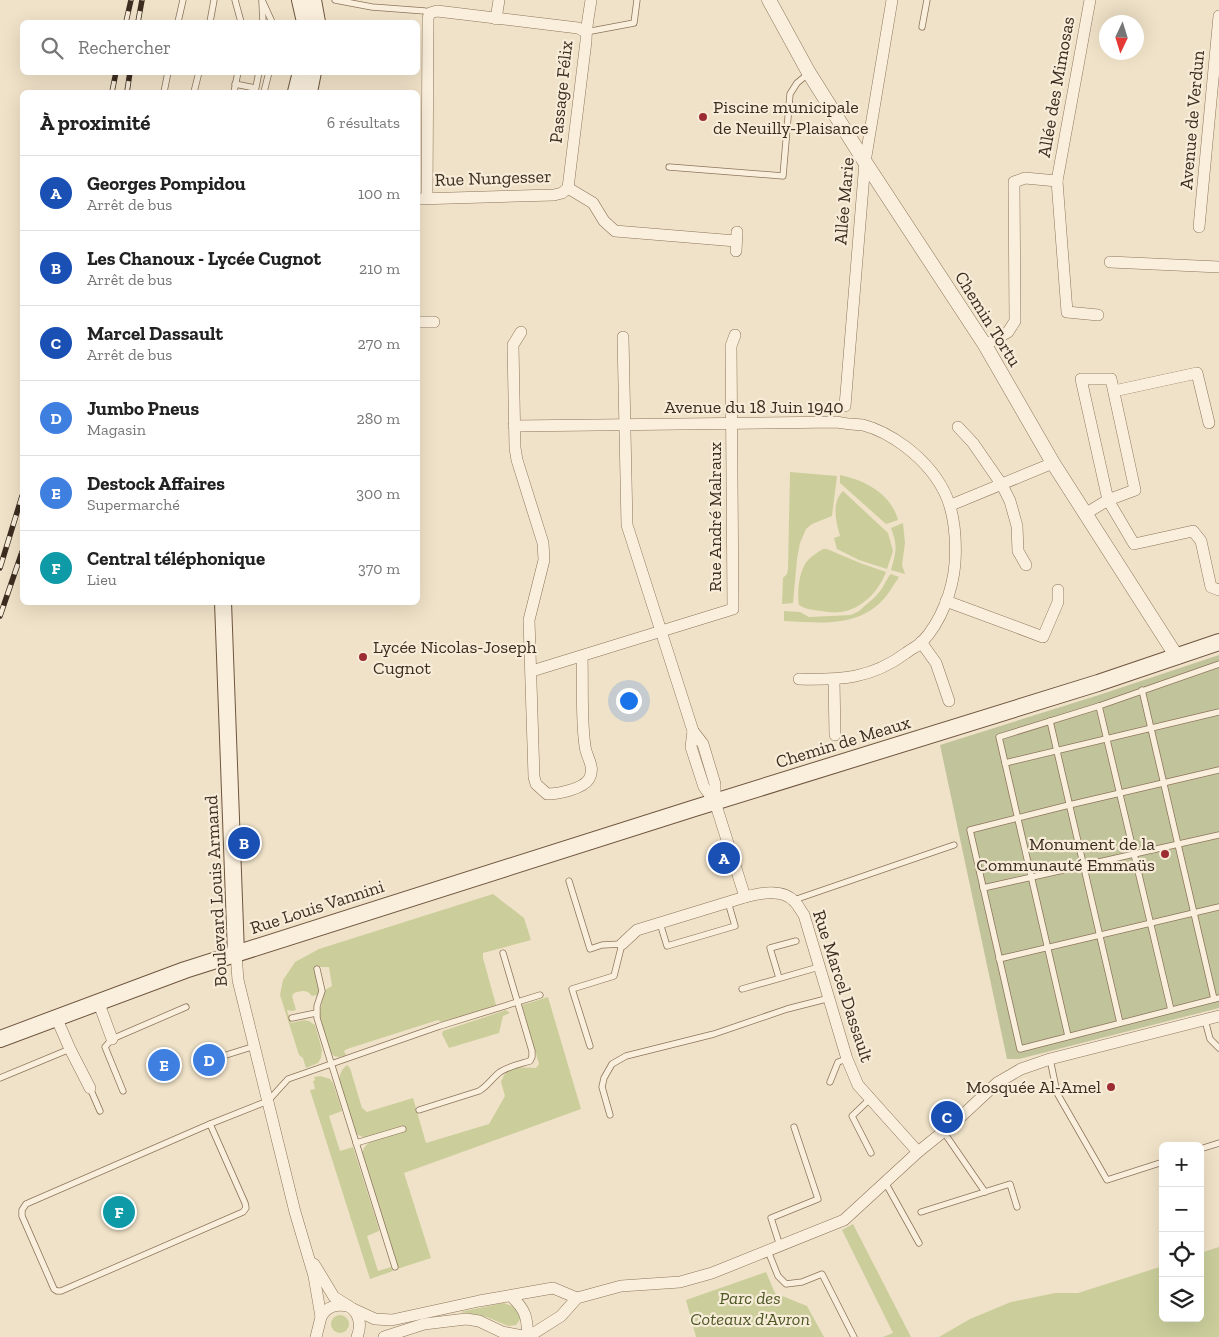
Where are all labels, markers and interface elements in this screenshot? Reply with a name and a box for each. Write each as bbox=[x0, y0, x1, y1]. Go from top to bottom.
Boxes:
street label: Allée des Mimosas bbox=[1033, 15, 1079, 159]
north arrow bbox=[1099, 15, 1144, 60]
search box bbox=[20, 20, 420, 75]
icon: search bbox=[38, 34, 66, 62]
text: Rechercher bbox=[78, 36, 171, 59]
street label: Passage Félix bbox=[545, 40, 577, 144]
street label: Avenue de Verdun bbox=[1175, 49, 1209, 191]
place label: Piscine municipale de Neuilly-Plaisance bbox=[713, 96, 868, 139]
text: À proximité bbox=[40, 110, 150, 135]
marker: Piscine municipale de Neuilly-Plaisance bbox=[697, 111, 709, 123]
text: 6 résultats bbox=[327, 113, 400, 132]
street label: Allée Marie bbox=[829, 156, 859, 246]
street label: Rue Nungesser bbox=[434, 165, 552, 191]
text: Georges Pompidou bbox=[87, 172, 246, 195]
text: A bbox=[51, 184, 62, 203]
text: 100 m bbox=[358, 184, 400, 203]
text: Arrêt de bus bbox=[87, 195, 172, 214]
text: Les Chanoux - Lycée Cugnot bbox=[87, 247, 321, 270]
text: B bbox=[51, 259, 61, 278]
text: 210 m bbox=[359, 259, 400, 278]
street label: Chemin Tortu bbox=[950, 267, 1026, 371]
text: Arrêt de bus bbox=[87, 270, 172, 289]
text: Marcel Dassault bbox=[87, 322, 223, 345]
text: C bbox=[51, 334, 61, 353]
text: 270 m bbox=[358, 334, 400, 353]
text: Arrêt de bus bbox=[87, 345, 172, 364]
street label: Avenue du 18 Juin 1940 bbox=[664, 396, 844, 418]
text: Jumbo Pneus bbox=[87, 397, 199, 420]
text: D bbox=[50, 409, 62, 428]
text: 280 m bbox=[356, 409, 400, 428]
text: Magasin bbox=[87, 420, 146, 439]
street label: Rue André Malraux bbox=[704, 442, 726, 592]
text: Destock Affaires bbox=[87, 472, 225, 495]
text: E bbox=[51, 484, 61, 503]
text: 300 m bbox=[356, 484, 400, 503]
text: Supermarché bbox=[87, 495, 180, 514]
text: Central téléphonique bbox=[87, 547, 265, 570]
text: F bbox=[51, 559, 61, 578]
text: 370 m bbox=[358, 559, 400, 578]
text: Lieu bbox=[87, 570, 117, 589]
place label: Lycée Nicolas-Joseph Cugnot bbox=[373, 636, 537, 679]
marker: Lycée Nicolas-Joseph Cugnot bbox=[357, 651, 369, 663]
your location bbox=[616, 688, 642, 714]
street label: Chemin de Meaux bbox=[773, 711, 913, 773]
street label: Boulevard Louis Armand bbox=[200, 795, 232, 987]
pin: B bbox=[228, 824, 260, 862]
place label: Monument de la Communauté Emmaüs bbox=[976, 833, 1155, 876]
pin: A bbox=[708, 839, 740, 877]
marker: Monument de la Communauté Emmaüs bbox=[1159, 848, 1171, 860]
street label: Rue Louis Vannini bbox=[247, 875, 387, 939]
street label: Rue Marcel Dassault bbox=[808, 907, 878, 1065]
pin: D bbox=[193, 1041, 225, 1079]
pin: E bbox=[148, 1046, 180, 1084]
place label: Mosquée Al-Amel bbox=[966, 1076, 1101, 1098]
marker: Mosquée Al-Amel bbox=[1105, 1081, 1117, 1093]
pin: C bbox=[931, 1098, 963, 1136]
map controls bbox=[1159, 1142, 1204, 1322]
button: + bbox=[1159, 1142, 1204, 1187]
button: − bbox=[1159, 1187, 1204, 1232]
pin: F bbox=[103, 1193, 135, 1231]
button: locate bbox=[1159, 1232, 1204, 1277]
button: layers bbox=[1159, 1277, 1204, 1322]
park label: Parc des Coteaux d'Avron bbox=[690, 1287, 810, 1330]

